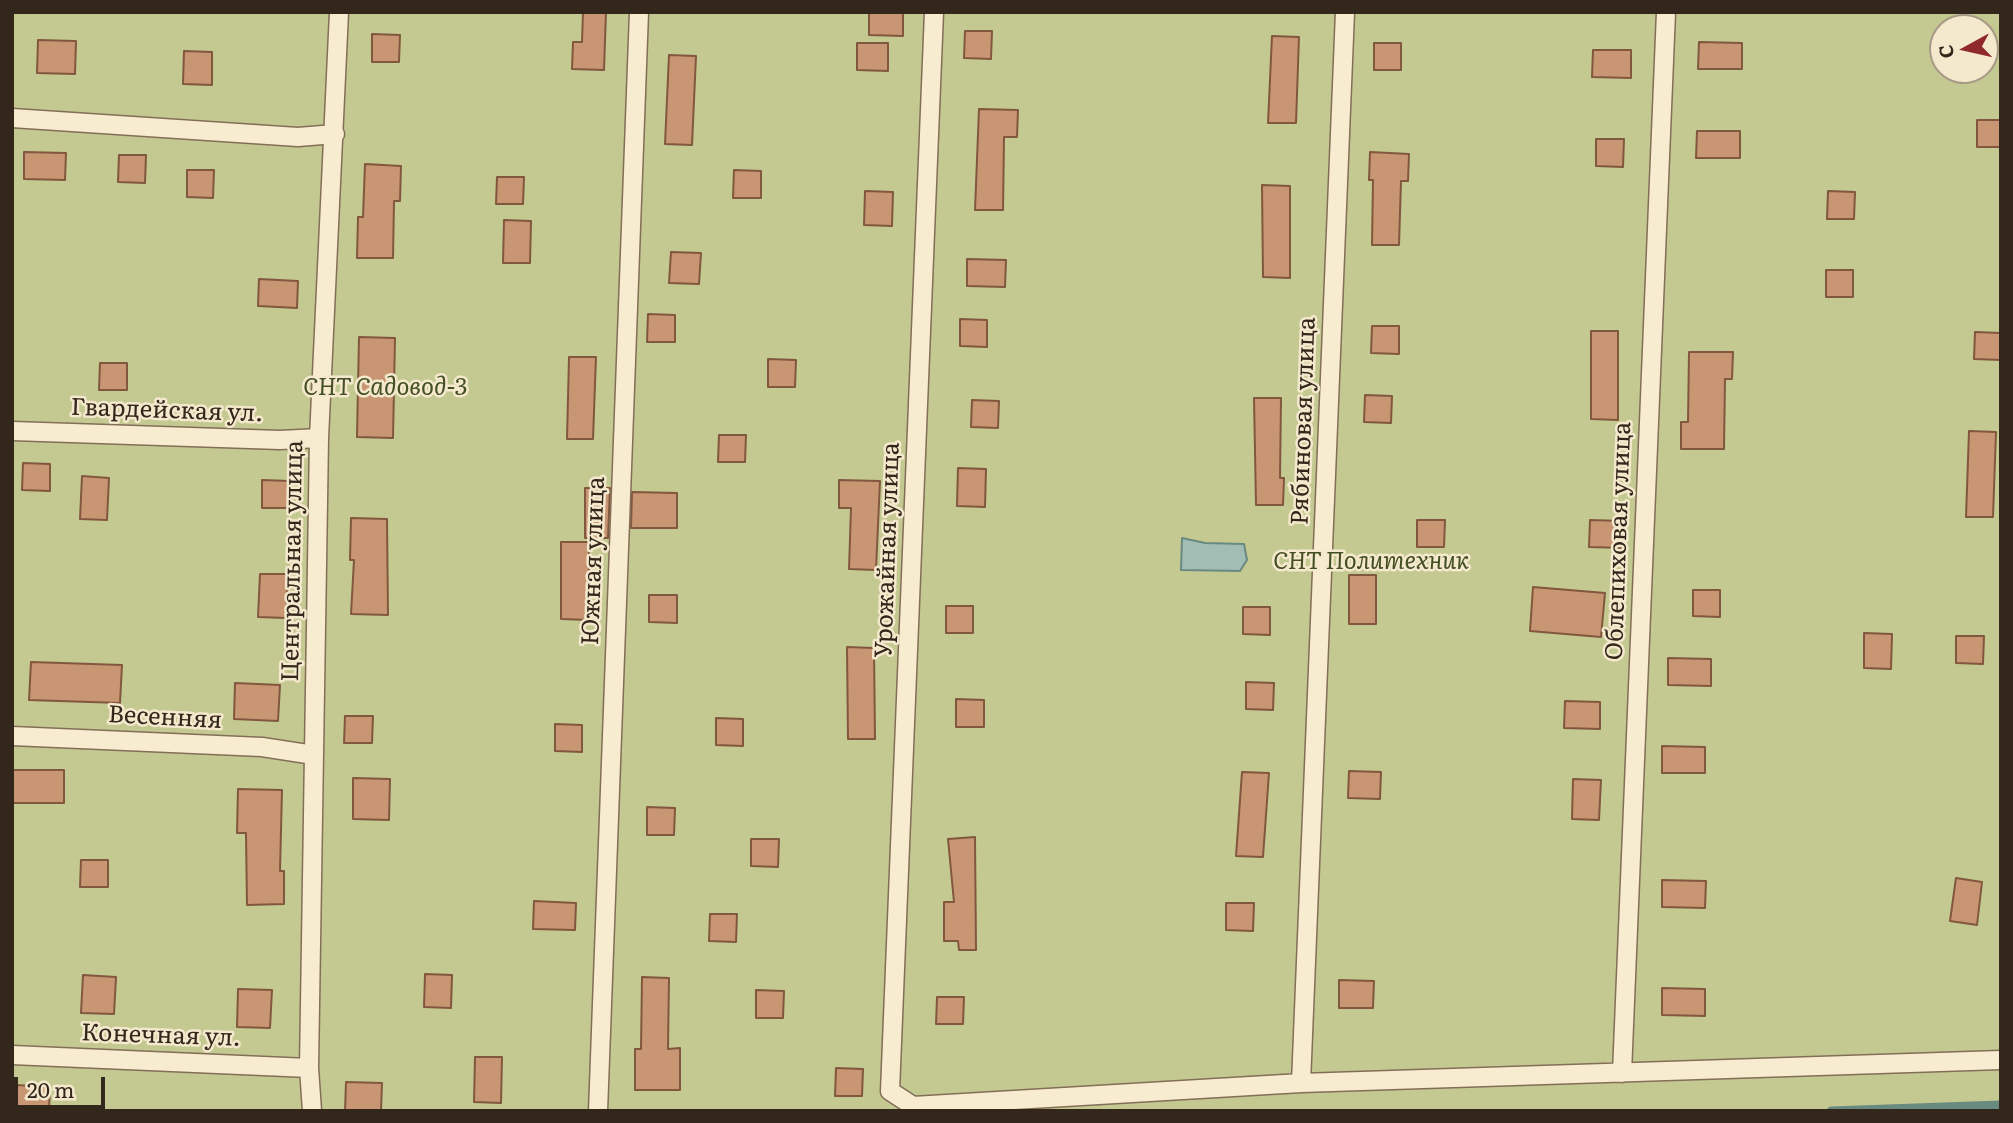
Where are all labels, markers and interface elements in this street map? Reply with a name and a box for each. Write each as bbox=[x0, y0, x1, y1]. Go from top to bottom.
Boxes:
north arrow bbox=[1929, 14, 1999, 84]
text: С bbox=[1930, 43, 1960, 60]
street label: Рябиновая улица bbox=[1286, 317, 1322, 525]
park label: СНТ Садовод-3 bbox=[303, 374, 467, 402]
street label: Гвардейская ул. bbox=[70, 393, 264, 429]
street label: Облепиховая улица bbox=[1600, 421, 1638, 661]
street label: Центральная улица bbox=[276, 440, 310, 682]
street label: Урожайная улица bbox=[870, 442, 906, 658]
street label: Южная улица bbox=[577, 476, 611, 646]
park label: СНТ Политехник bbox=[1273, 548, 1469, 576]
street label: Весенняя bbox=[107, 701, 223, 735]
street label: Конечная ул. bbox=[81, 1019, 241, 1053]
scale bar bbox=[18, 1064, 108, 1108]
text: 20 m bbox=[27, 1073, 74, 1104]

